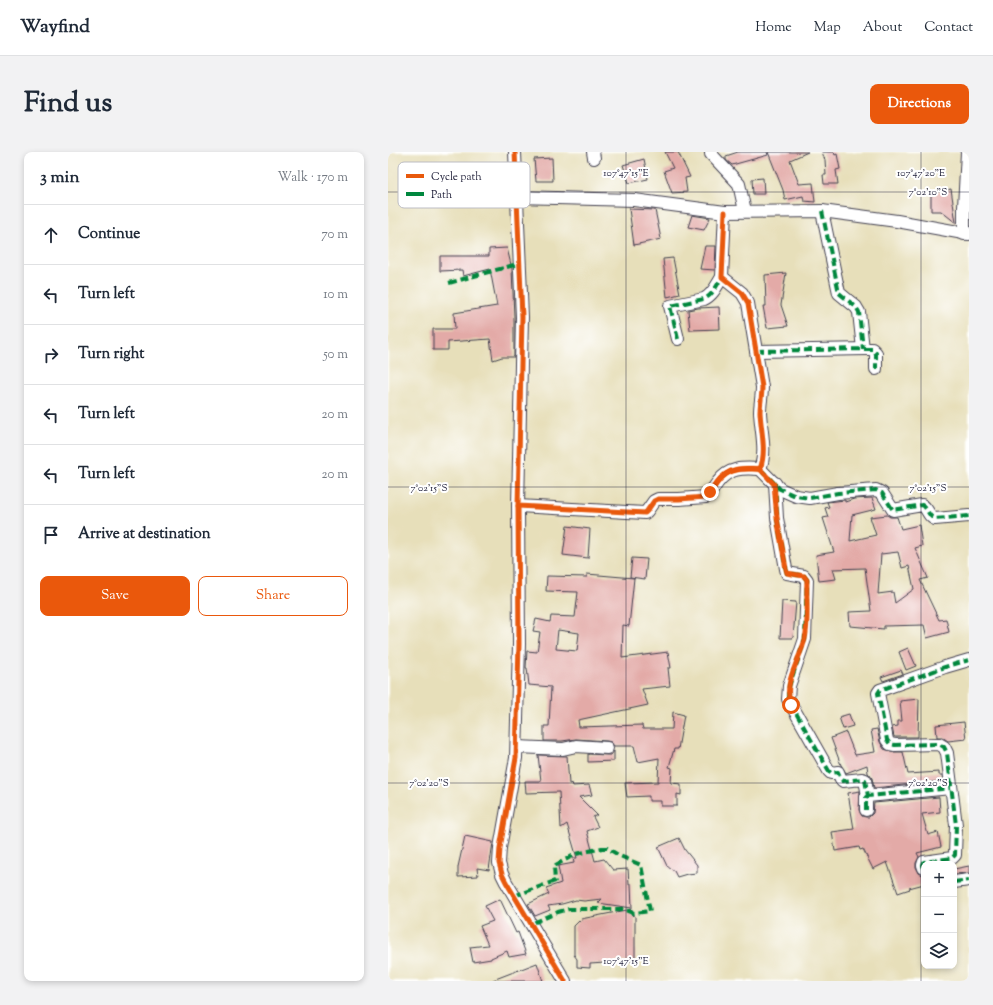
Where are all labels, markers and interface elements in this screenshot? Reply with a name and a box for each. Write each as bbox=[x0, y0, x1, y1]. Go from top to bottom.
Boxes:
text: Wayfind bbox=[20, 14, 90, 41]
text: Home bbox=[755, 18, 792, 38]
text: Map bbox=[814, 18, 841, 38]
text: About bbox=[863, 18, 902, 38]
text: Contact bbox=[924, 18, 973, 38]
text: Find us bbox=[24, 84, 112, 124]
button: Directions bbox=[870, 84, 969, 124]
legend bbox=[398, 162, 530, 208]
text: 3 min bbox=[40, 166, 79, 190]
text: 107°47'15"E bbox=[603, 166, 649, 181]
text: 107°47'20"E bbox=[897, 166, 945, 181]
text: Walk · 170 m bbox=[278, 169, 348, 187]
text: Cycle path bbox=[431, 169, 482, 185]
text: 7°02'10"S bbox=[909, 185, 947, 200]
text: Path bbox=[431, 187, 453, 203]
icon: ahead bbox=[40, 224, 62, 246]
text: Continue bbox=[78, 224, 140, 245]
text: 70 m bbox=[321, 226, 348, 244]
icon: left bbox=[40, 284, 62, 306]
text: Turn left bbox=[78, 284, 135, 305]
text: 10 m bbox=[323, 286, 348, 304]
icon: right bbox=[40, 344, 62, 366]
text: Turn right bbox=[78, 344, 144, 365]
text: 50 m bbox=[323, 346, 348, 364]
icon: left bbox=[40, 404, 62, 426]
text: Turn left bbox=[78, 404, 135, 425]
text: 20 m bbox=[322, 406, 348, 424]
icon: left bbox=[40, 464, 62, 486]
text: Turn left bbox=[78, 464, 135, 485]
text: 20 m bbox=[322, 466, 348, 484]
text: 7°02'15"S bbox=[411, 481, 447, 496]
text: 7°02'15"S bbox=[910, 481, 946, 496]
route end bbox=[701, 483, 719, 501]
icon: arrive bbox=[40, 524, 62, 546]
text: Arrive at destination bbox=[78, 524, 211, 545]
button: Save bbox=[40, 576, 190, 616]
button: Share bbox=[198, 576, 348, 616]
route start bbox=[782, 696, 800, 714]
text: 7°02'20"S bbox=[409, 776, 449, 791]
text: 7°02'20"S bbox=[908, 776, 948, 791]
map controls bbox=[921, 861, 957, 969]
button: + bbox=[921, 861, 957, 897]
button: − bbox=[921, 897, 957, 933]
button: layers bbox=[921, 933, 957, 969]
text: 107°47'15"E bbox=[603, 954, 649, 969]

